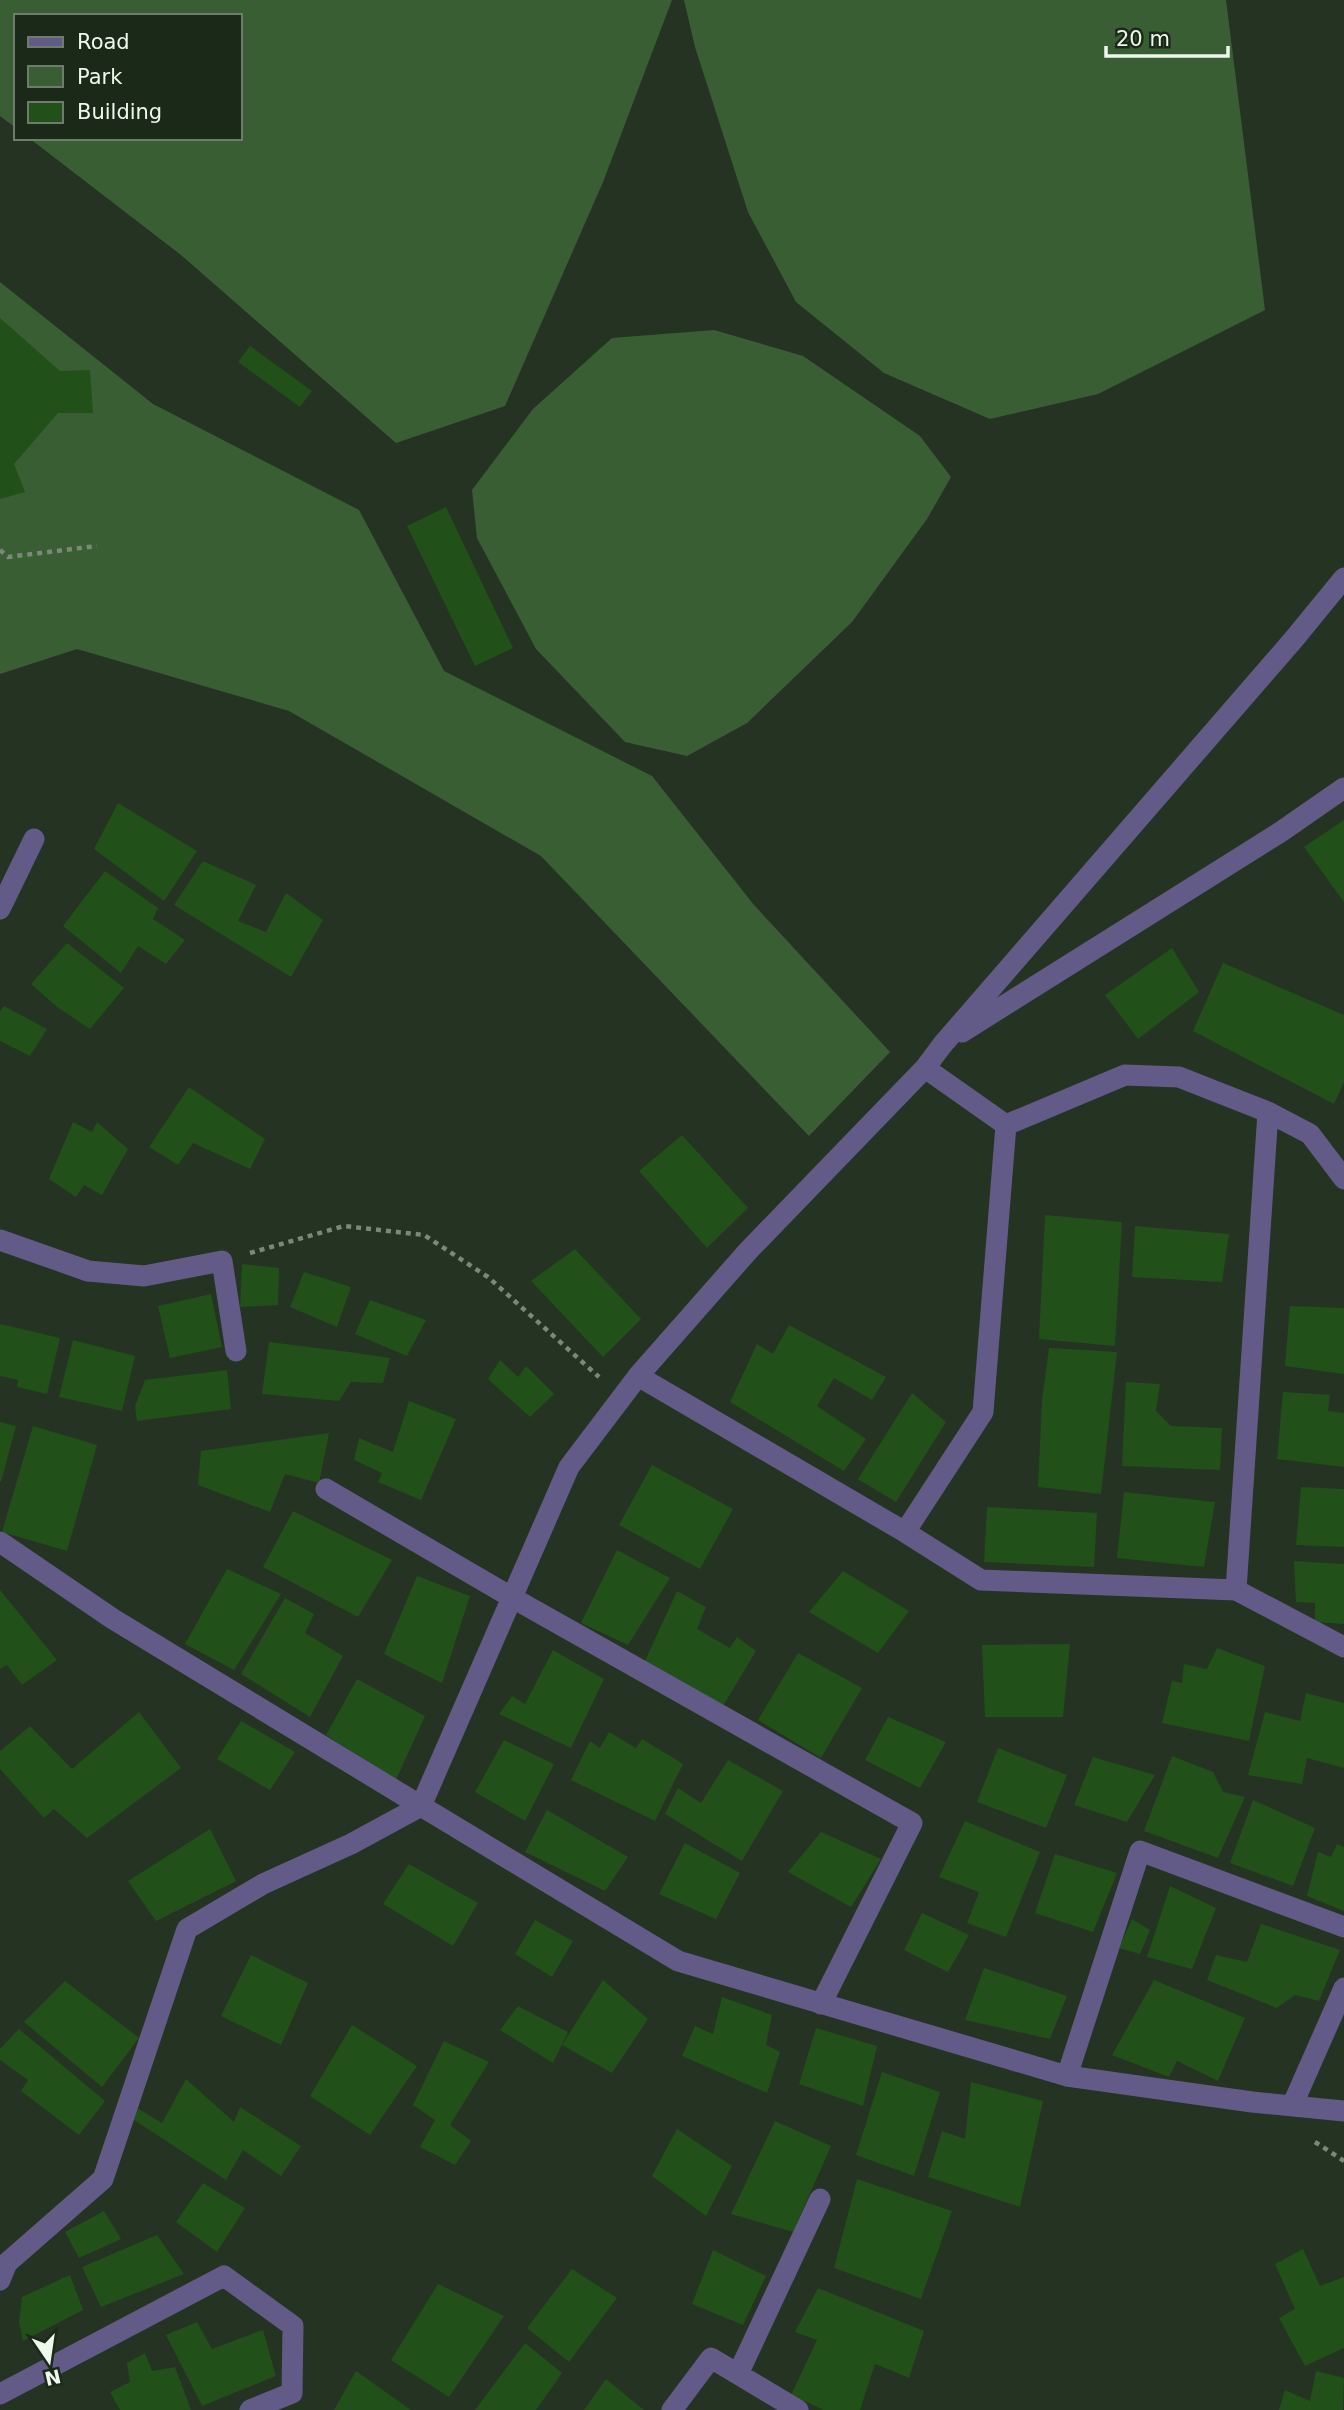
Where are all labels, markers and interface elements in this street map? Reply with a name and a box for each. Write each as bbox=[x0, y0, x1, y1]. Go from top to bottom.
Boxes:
legend bbox=[14, 14, 242, 140]
scale bar bbox=[1106, 14, 1228, 58]
text: 20 m bbox=[1116, 27, 1170, 51]
text: Road bbox=[77, 30, 130, 54]
text: Park bbox=[77, 65, 123, 89]
text: Building bbox=[77, 100, 162, 124]
north arrow bbox=[14, 2326, 84, 2396]
text: N bbox=[43, 2365, 63, 2390]

